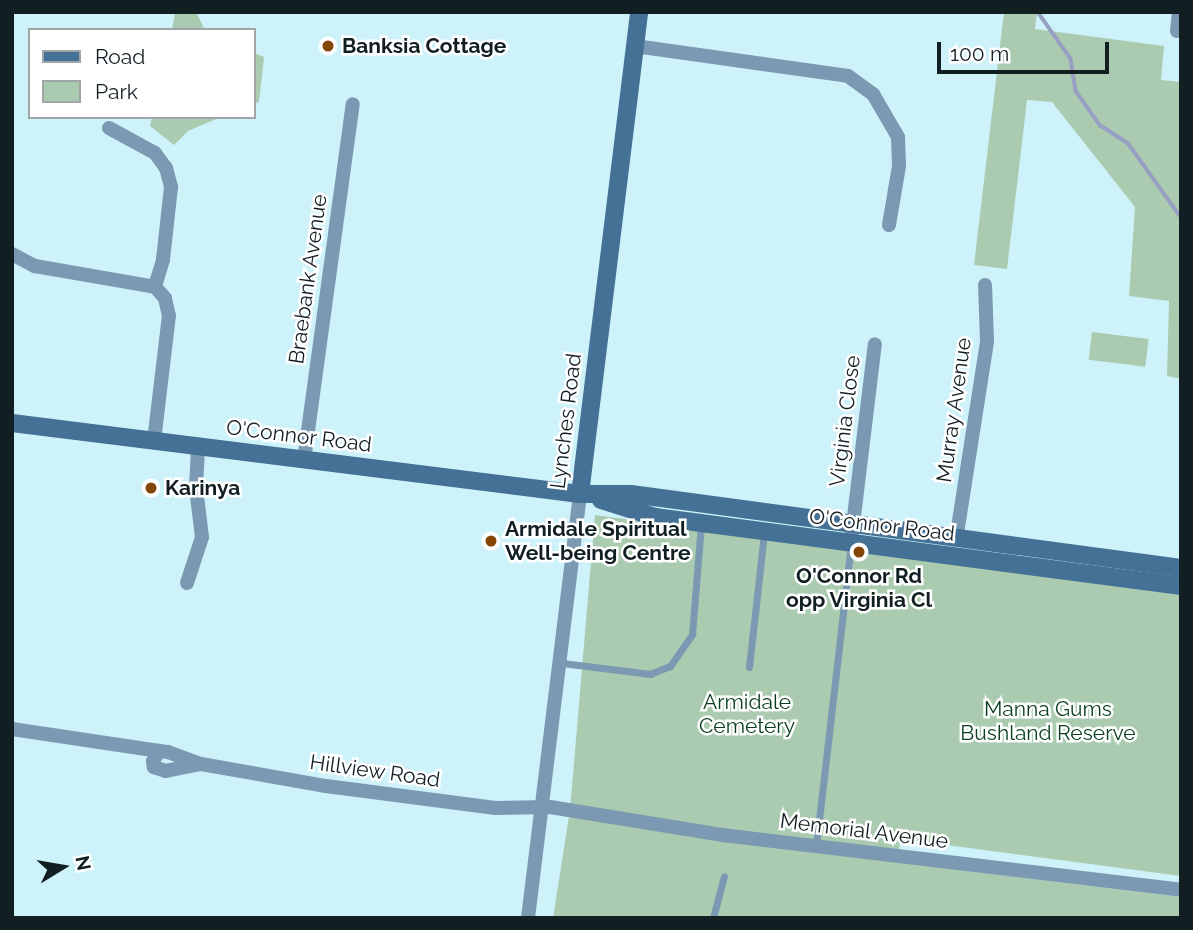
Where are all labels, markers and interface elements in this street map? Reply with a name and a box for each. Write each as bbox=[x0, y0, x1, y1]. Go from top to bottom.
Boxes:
legend bbox=[28, 28, 256, 119]
scale bar bbox=[941, 28, 1112, 72]
place label: Banksia Cottage bbox=[342, 33, 506, 59]
marker: Banksia Cottage bbox=[320, 38, 336, 54]
text: 100 m bbox=[950, 41, 1009, 66]
text: Road bbox=[95, 44, 145, 69]
text: Park bbox=[95, 79, 138, 104]
street label: Braebank Avenue bbox=[284, 192, 332, 366]
street label: Murray Avenue bbox=[931, 335, 977, 485]
street label: Lynches Road bbox=[545, 352, 587, 490]
street label: Virginia Close bbox=[824, 354, 866, 488]
street label: O'Connor Road bbox=[225, 415, 373, 457]
place label: Karinya bbox=[165, 475, 240, 501]
marker: Karinya bbox=[143, 480, 159, 496]
street label: O'Connor Road bbox=[808, 504, 956, 546]
place label: Armidale Spiritual Well-being Centre bbox=[505, 516, 691, 566]
marker: Armidale Spiritual Well-being Centre bbox=[483, 533, 499, 549]
marker: O'Connor Rd opp Virginia Cl bbox=[851, 544, 867, 560]
place label: O'Connor Rd opp Virginia Cl bbox=[786, 563, 932, 613]
park label: Armidale Cemetery bbox=[699, 689, 795, 739]
park label: Manna Gums Bushland Reserve bbox=[960, 696, 1136, 746]
street label: Hillview Road bbox=[308, 749, 442, 793]
street label: Memorial Avenue bbox=[778, 808, 950, 854]
north arrow bbox=[28, 832, 98, 902]
text: N bbox=[71, 854, 96, 872]

